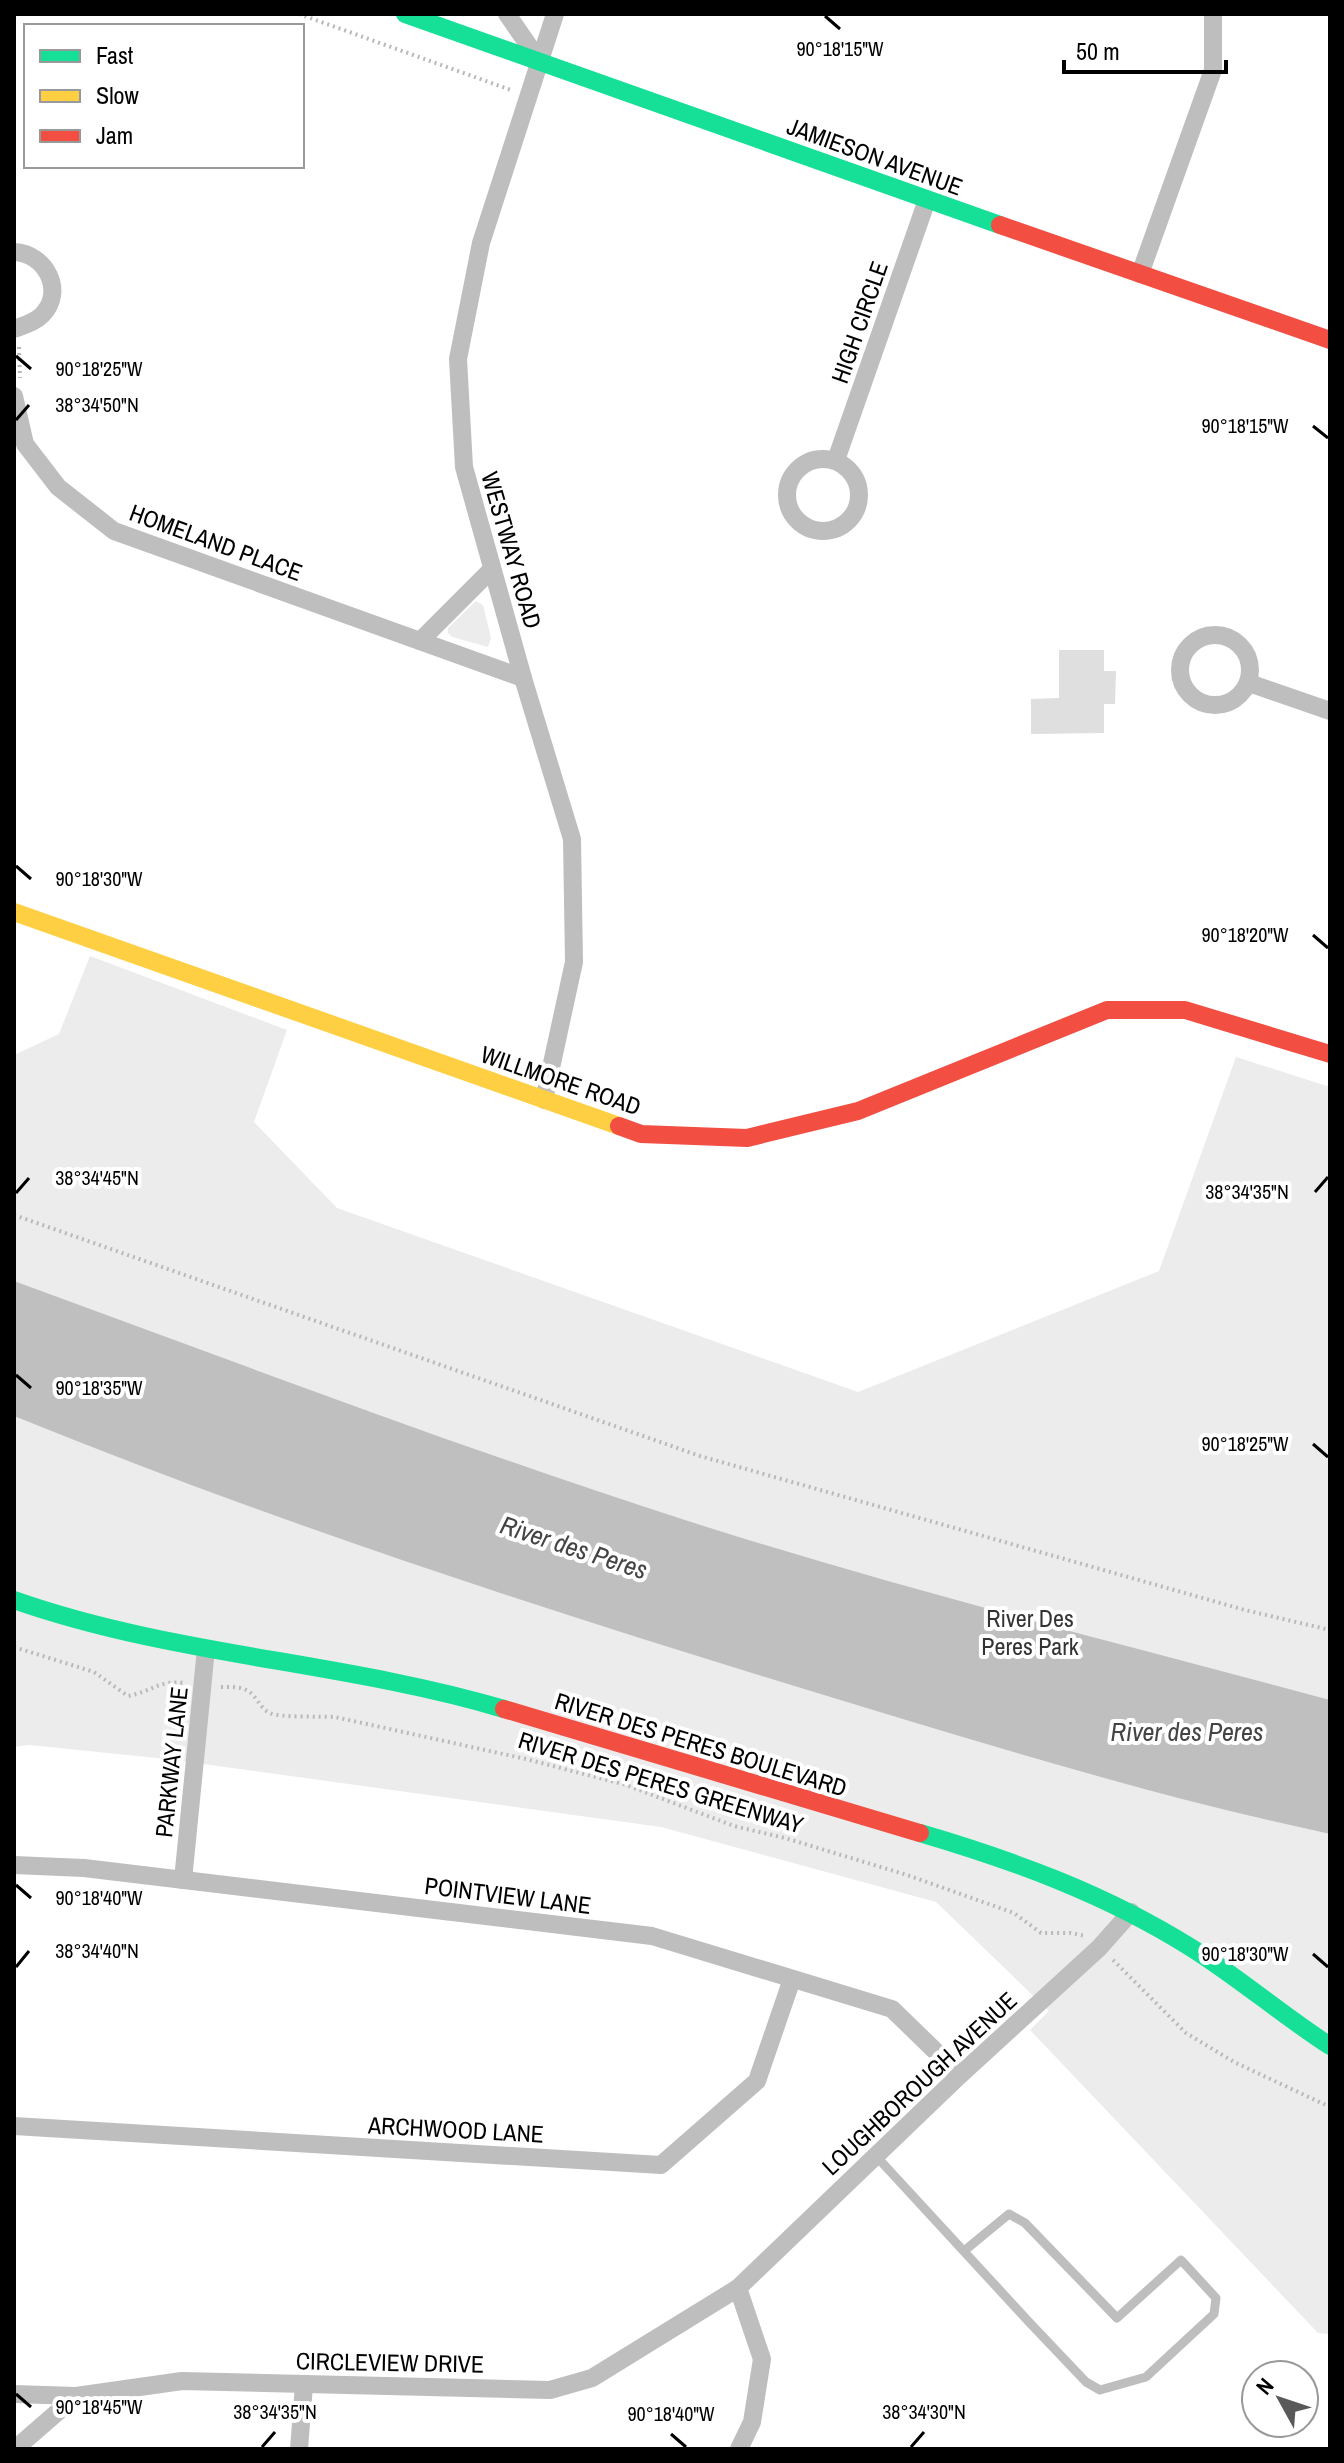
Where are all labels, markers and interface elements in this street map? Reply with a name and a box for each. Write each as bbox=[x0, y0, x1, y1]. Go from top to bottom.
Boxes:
legend bbox=[24, 24, 304, 168]
scale bar bbox=[1064, 24, 1226, 74]
text: 90°18'15"W bbox=[796, 35, 884, 62]
text: 50 m bbox=[1076, 35, 1120, 67]
text: Fast bbox=[96, 39, 134, 71]
text: Slow bbox=[96, 79, 139, 111]
street label: JAMIESON AVENUE bbox=[783, 109, 967, 203]
text: Jam bbox=[96, 119, 133, 151]
street label: HIGH CIRCLE bbox=[823, 257, 895, 387]
text: 90°18'25"W bbox=[55, 355, 143, 382]
text: 38°34'50"N bbox=[55, 391, 139, 418]
text: 90°18'15"W bbox=[1201, 412, 1289, 439]
street label: WESTWAY ROAD bbox=[474, 468, 550, 632]
street label: HOMELAND PLACE bbox=[125, 496, 307, 588]
text: 90°18'30"W bbox=[55, 865, 143, 892]
text: 90°18'20"W bbox=[1201, 921, 1289, 948]
street label: WILLMORE ROAD bbox=[477, 1038, 645, 1122]
text: 38°34'45"N bbox=[55, 1164, 139, 1191]
text: 38°34'35"N bbox=[1205, 1178, 1289, 1205]
text: 90°18'35"W bbox=[55, 1374, 143, 1401]
text: 90°18'25"W bbox=[1201, 1430, 1289, 1457]
water label: River des Peres bbox=[496, 1507, 652, 1587]
park label: River Des Peres Park bbox=[981, 1602, 1079, 1662]
street label: RIVER DES PERES BOULEVARD bbox=[551, 1684, 851, 1804]
street label: PARKWAY LANE bbox=[147, 1685, 195, 1839]
water label: River des Peres bbox=[1111, 1714, 1263, 1749]
street label: RIVER DES PERES GREENWAY bbox=[515, 1723, 807, 1841]
street label: POINTVIEW LANE bbox=[423, 1869, 593, 1921]
text: 90°18'40"W bbox=[55, 1884, 143, 1911]
text: 38°34'40"N bbox=[55, 1937, 139, 1964]
text: 90°18'30"W bbox=[1201, 1940, 1289, 1967]
street label: LOUGHBOROUGH AVENUE bbox=[815, 1984, 1023, 2182]
street label: ARCHWOOD LANE bbox=[366, 2108, 545, 2150]
street label: CIRCLEVIEW DRIVE bbox=[296, 2344, 484, 2380]
north arrow bbox=[1240, 2359, 1320, 2439]
text: N bbox=[1249, 2372, 1280, 2401]
text: 90°18'45"W bbox=[55, 2393, 143, 2420]
text: 38°34'35"N bbox=[233, 2398, 317, 2425]
text: 38°34'30"N bbox=[882, 2398, 966, 2425]
text: 90°18'40"W bbox=[627, 2400, 715, 2427]

